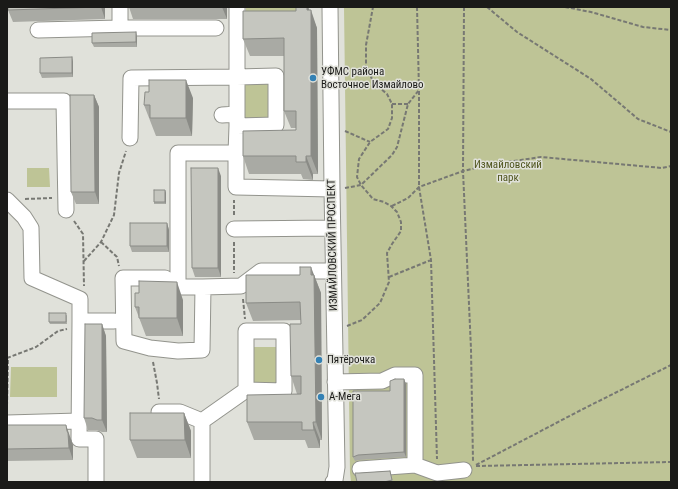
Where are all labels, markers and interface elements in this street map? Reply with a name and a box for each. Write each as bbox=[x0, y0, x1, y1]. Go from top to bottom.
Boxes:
place label: УФМС района Восточное Измайлово bbox=[321, 65, 424, 91]
marker: УФМС района Восточное Измайлово bbox=[308, 73, 318, 83]
park label: Измайловский парк bbox=[474, 158, 542, 184]
street label: ИЗМАЙЛОВСКИЙ ПРОСПЕКТ bbox=[325, 179, 341, 311]
place label: Пятёрочка bbox=[327, 353, 375, 367]
marker: Пятёрочка bbox=[314, 355, 324, 365]
place label: А-Мега bbox=[329, 390, 361, 404]
marker: А-Мега bbox=[316, 392, 326, 402]

